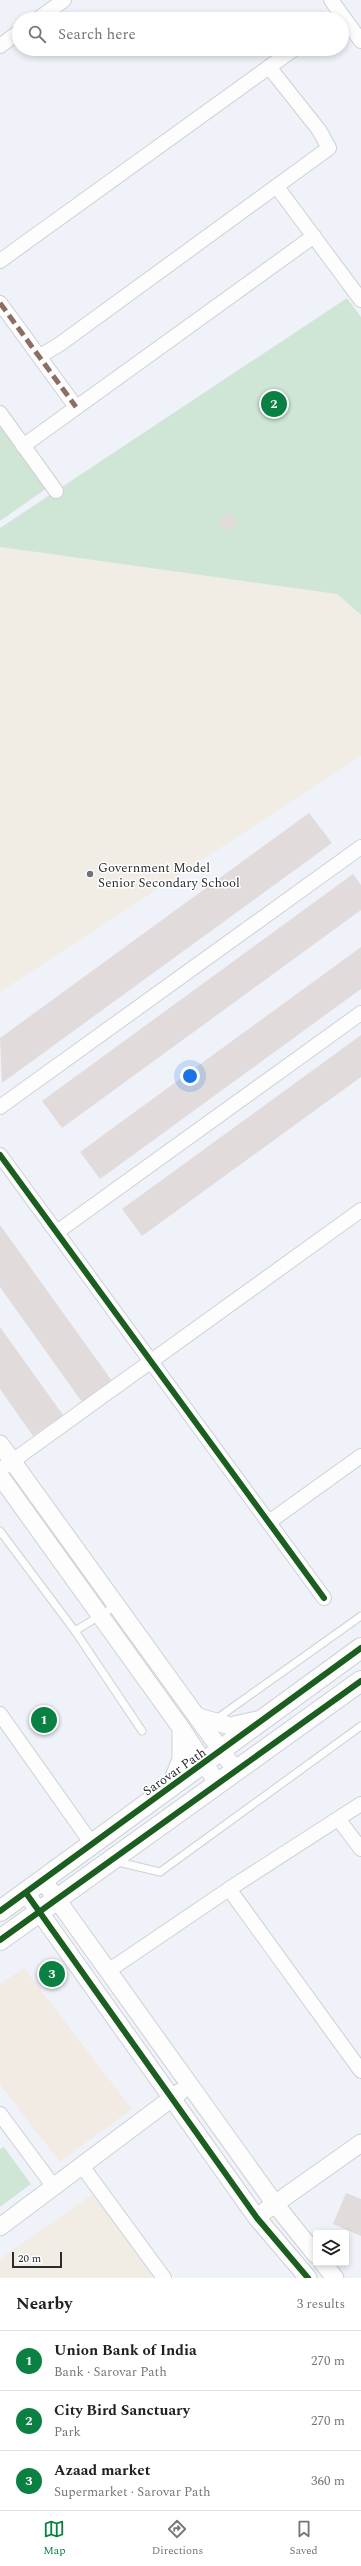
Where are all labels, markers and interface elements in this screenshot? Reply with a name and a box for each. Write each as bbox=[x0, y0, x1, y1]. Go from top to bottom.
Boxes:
search box bbox=[12, 12, 349, 56]
icon: search bbox=[26, 23, 48, 45]
text: Search here bbox=[58, 23, 136, 46]
pin: 2 bbox=[261, 389, 287, 419]
place label: Government Model Senior Secondary School bbox=[98, 858, 240, 893]
marker: Government Model Senior Secondary School bbox=[85, 869, 95, 879]
your location bbox=[180, 1066, 200, 1086]
pin: 1 bbox=[31, 1705, 57, 1735]
street label: Sarovar Path bbox=[139, 1742, 211, 1801]
pin: 3 bbox=[39, 1959, 65, 1989]
map controls bbox=[313, 2230, 349, 2266]
button: layers bbox=[313, 2230, 349, 2266]
scale bar bbox=[12, 2250, 62, 2269]
text: 20 m bbox=[18, 2250, 41, 2267]
text: Nearby bbox=[16, 2291, 72, 2317]
text: 3 results bbox=[297, 2294, 345, 2314]
text: Union Bank of India bbox=[54, 2339, 197, 2362]
text: 1 bbox=[25, 2351, 33, 2371]
text: 270 m bbox=[311, 2351, 345, 2371]
text: Bank · Sarovar Path bbox=[54, 2362, 167, 2382]
text: City Bird Sanctuary bbox=[54, 2399, 190, 2422]
text: 2 bbox=[25, 2411, 33, 2431]
text: 270 m bbox=[311, 2411, 345, 2431]
text: Park bbox=[54, 2422, 81, 2442]
text: Azaad market bbox=[54, 2459, 150, 2482]
text: 3 bbox=[25, 2471, 33, 2491]
text: 360 m bbox=[311, 2471, 345, 2491]
text: Supermarket · Sarovar Path bbox=[54, 2482, 211, 2502]
tab: Map bbox=[43, 2518, 65, 2559]
tab: Directions bbox=[152, 2518, 203, 2559]
tab: Saved bbox=[290, 2518, 318, 2559]

